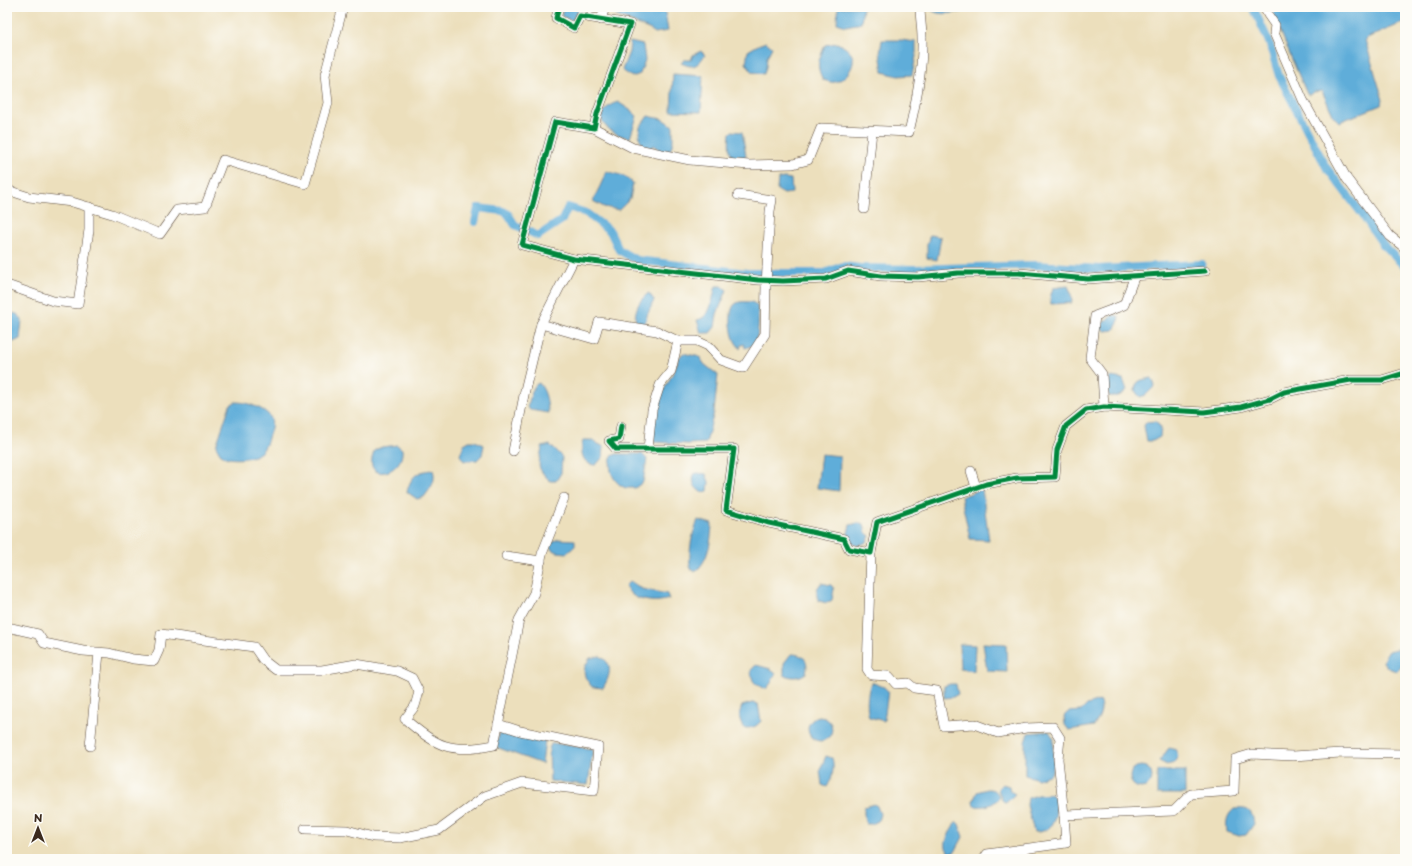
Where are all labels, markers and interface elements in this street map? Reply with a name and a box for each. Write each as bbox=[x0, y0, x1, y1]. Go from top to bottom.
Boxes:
north arrow bbox=[18, 808, 58, 848]
text: N bbox=[34, 809, 43, 826]

